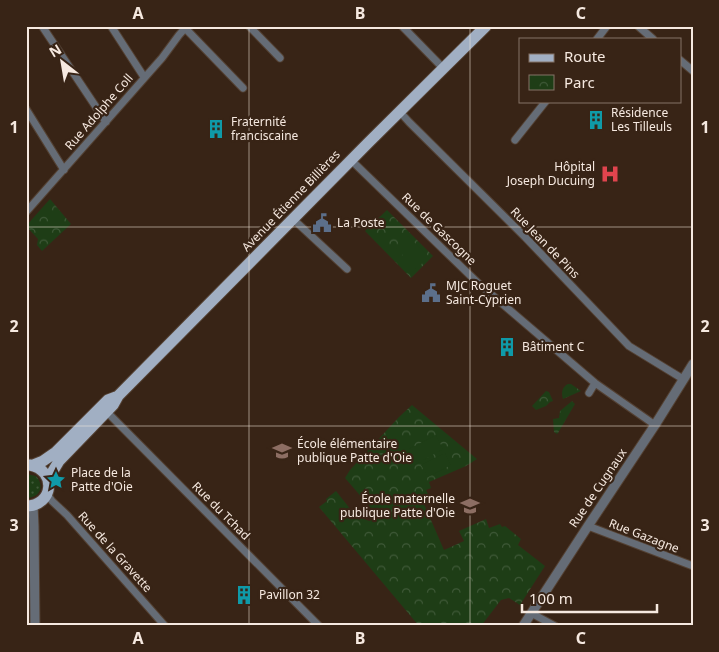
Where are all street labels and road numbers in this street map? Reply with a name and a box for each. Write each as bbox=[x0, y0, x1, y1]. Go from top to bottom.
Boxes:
street label: Rue Adolphe Coll bbox=[61, 70, 136, 153]
street label: Avenue Étienne Billières bbox=[238, 146, 344, 255]
street label: Rue de Gascogne bbox=[398, 189, 481, 269]
street label: Rue Jean de Pins bbox=[507, 203, 584, 282]
street label: Rue de Cugnaux bbox=[565, 444, 631, 531]
street label: Rue du Tchad bbox=[189, 478, 254, 543]
street label: Rue de la Gravette bbox=[74, 508, 156, 596]
street label: Rue Gazagne bbox=[607, 514, 682, 557]

